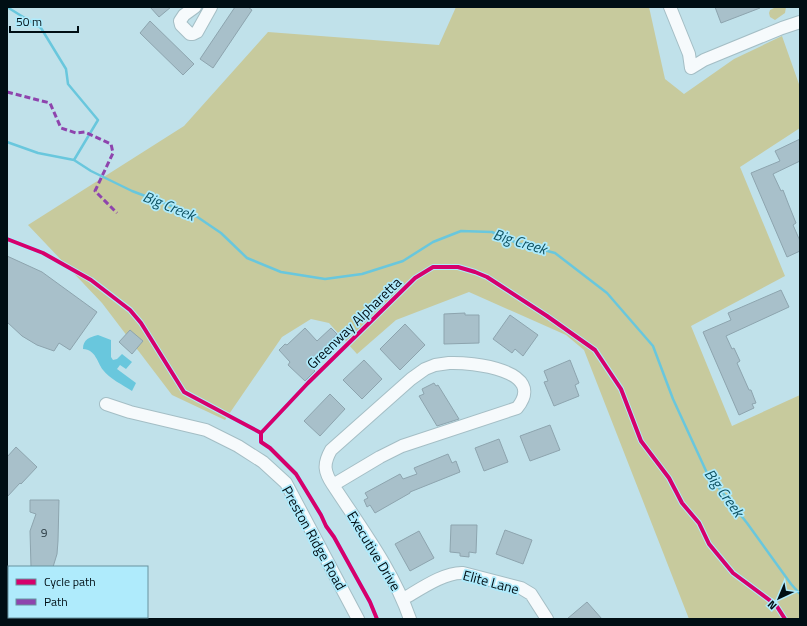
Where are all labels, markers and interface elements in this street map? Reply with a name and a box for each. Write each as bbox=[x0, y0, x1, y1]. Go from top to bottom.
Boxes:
scale bar bbox=[10, 8, 78, 34]
text: 50 m bbox=[16, 12, 42, 31]
water label: Big Creek bbox=[140, 185, 201, 227]
water label: Big Creek bbox=[491, 223, 552, 261]
street label: Greenway Alpharetta bbox=[302, 272, 406, 373]
water label: Big Creek bbox=[699, 464, 751, 523]
street label: Preston Ridge Road bbox=[277, 482, 352, 594]
street label: Executive Drive bbox=[342, 507, 407, 595]
house number: 9 bbox=[41, 523, 48, 542]
street label: Elite Lane bbox=[461, 564, 522, 599]
legend bbox=[8, 566, 148, 618]
text: Cycle path bbox=[44, 572, 96, 591]
north arrow bbox=[759, 578, 799, 618]
text: Path bbox=[44, 592, 68, 611]
text: N bbox=[764, 597, 780, 614]

